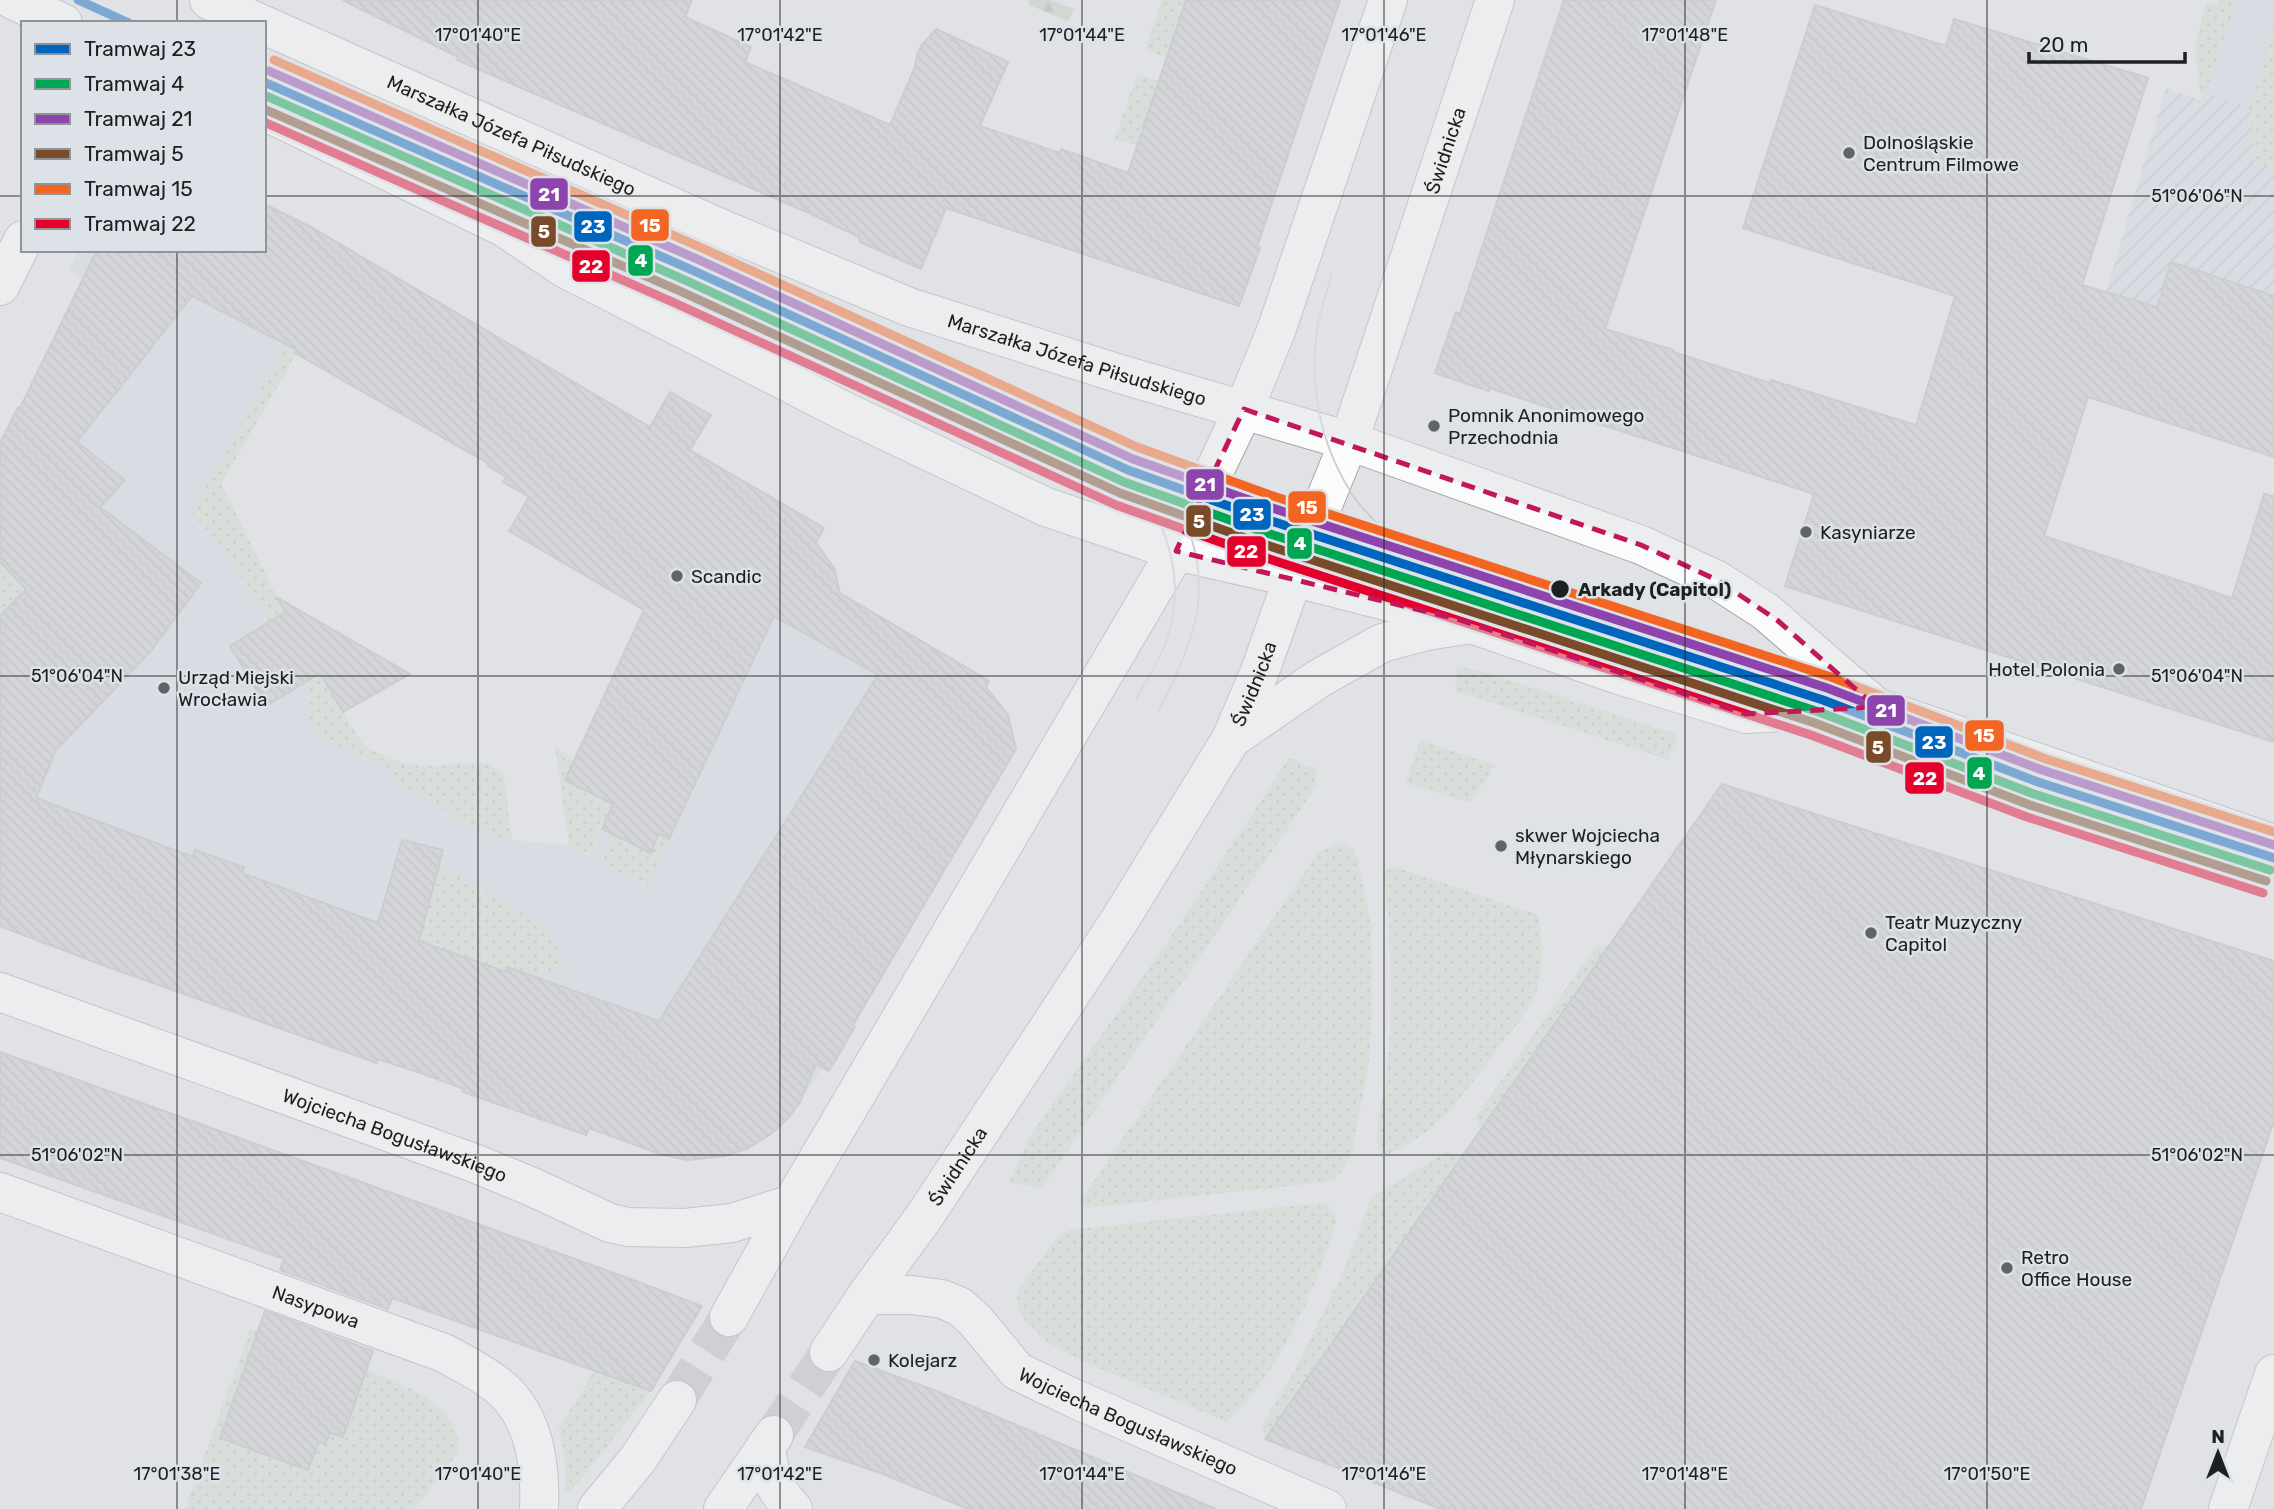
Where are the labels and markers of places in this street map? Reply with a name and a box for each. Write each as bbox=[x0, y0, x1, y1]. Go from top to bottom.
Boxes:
place label: Dolnośląskie Centrum Filmowe bbox=[1863, 131, 2019, 176]
marker: Dolnośląskie Centrum Filmowe bbox=[1841, 145, 1857, 161]
place label: Pomnik Anonimowego Przechodnia bbox=[1448, 404, 1644, 449]
marker: Pomnik Anonimowego Przechodnia bbox=[1426, 418, 1442, 434]
place label: Kasyniarze bbox=[1820, 521, 1916, 544]
marker: Kasyniarze bbox=[1798, 524, 1814, 540]
place label: Scandic bbox=[691, 565, 762, 588]
marker: Scandic bbox=[669, 568, 685, 584]
marker: Arkady (Capitol) bbox=[1549, 578, 1571, 600]
place label: Arkady (Capitol) bbox=[1578, 578, 1731, 601]
place label: Hotel Polonia bbox=[1988, 658, 2105, 681]
marker: Hotel Polonia bbox=[2111, 661, 2127, 677]
place label: Urząd Miejski Wrocławia bbox=[178, 666, 294, 711]
marker: Urząd Miejski Wrocławia bbox=[156, 680, 172, 696]
place label: skwer Wojciecha Młynarskiego bbox=[1515, 824, 1660, 869]
marker: skwer Wojciecha Młynarskiego bbox=[1493, 838, 1509, 854]
place label: Teatr Muzyczny Capitol bbox=[1885, 911, 2022, 956]
marker: Teatr Muzyczny Capitol bbox=[1863, 925, 1879, 941]
place label: Retro Office House bbox=[2021, 1246, 2132, 1291]
marker: Retro Office House bbox=[1999, 1260, 2015, 1276]
place label: Kolejarz bbox=[888, 1349, 957, 1372]
marker: Kolejarz bbox=[866, 1352, 882, 1368]

